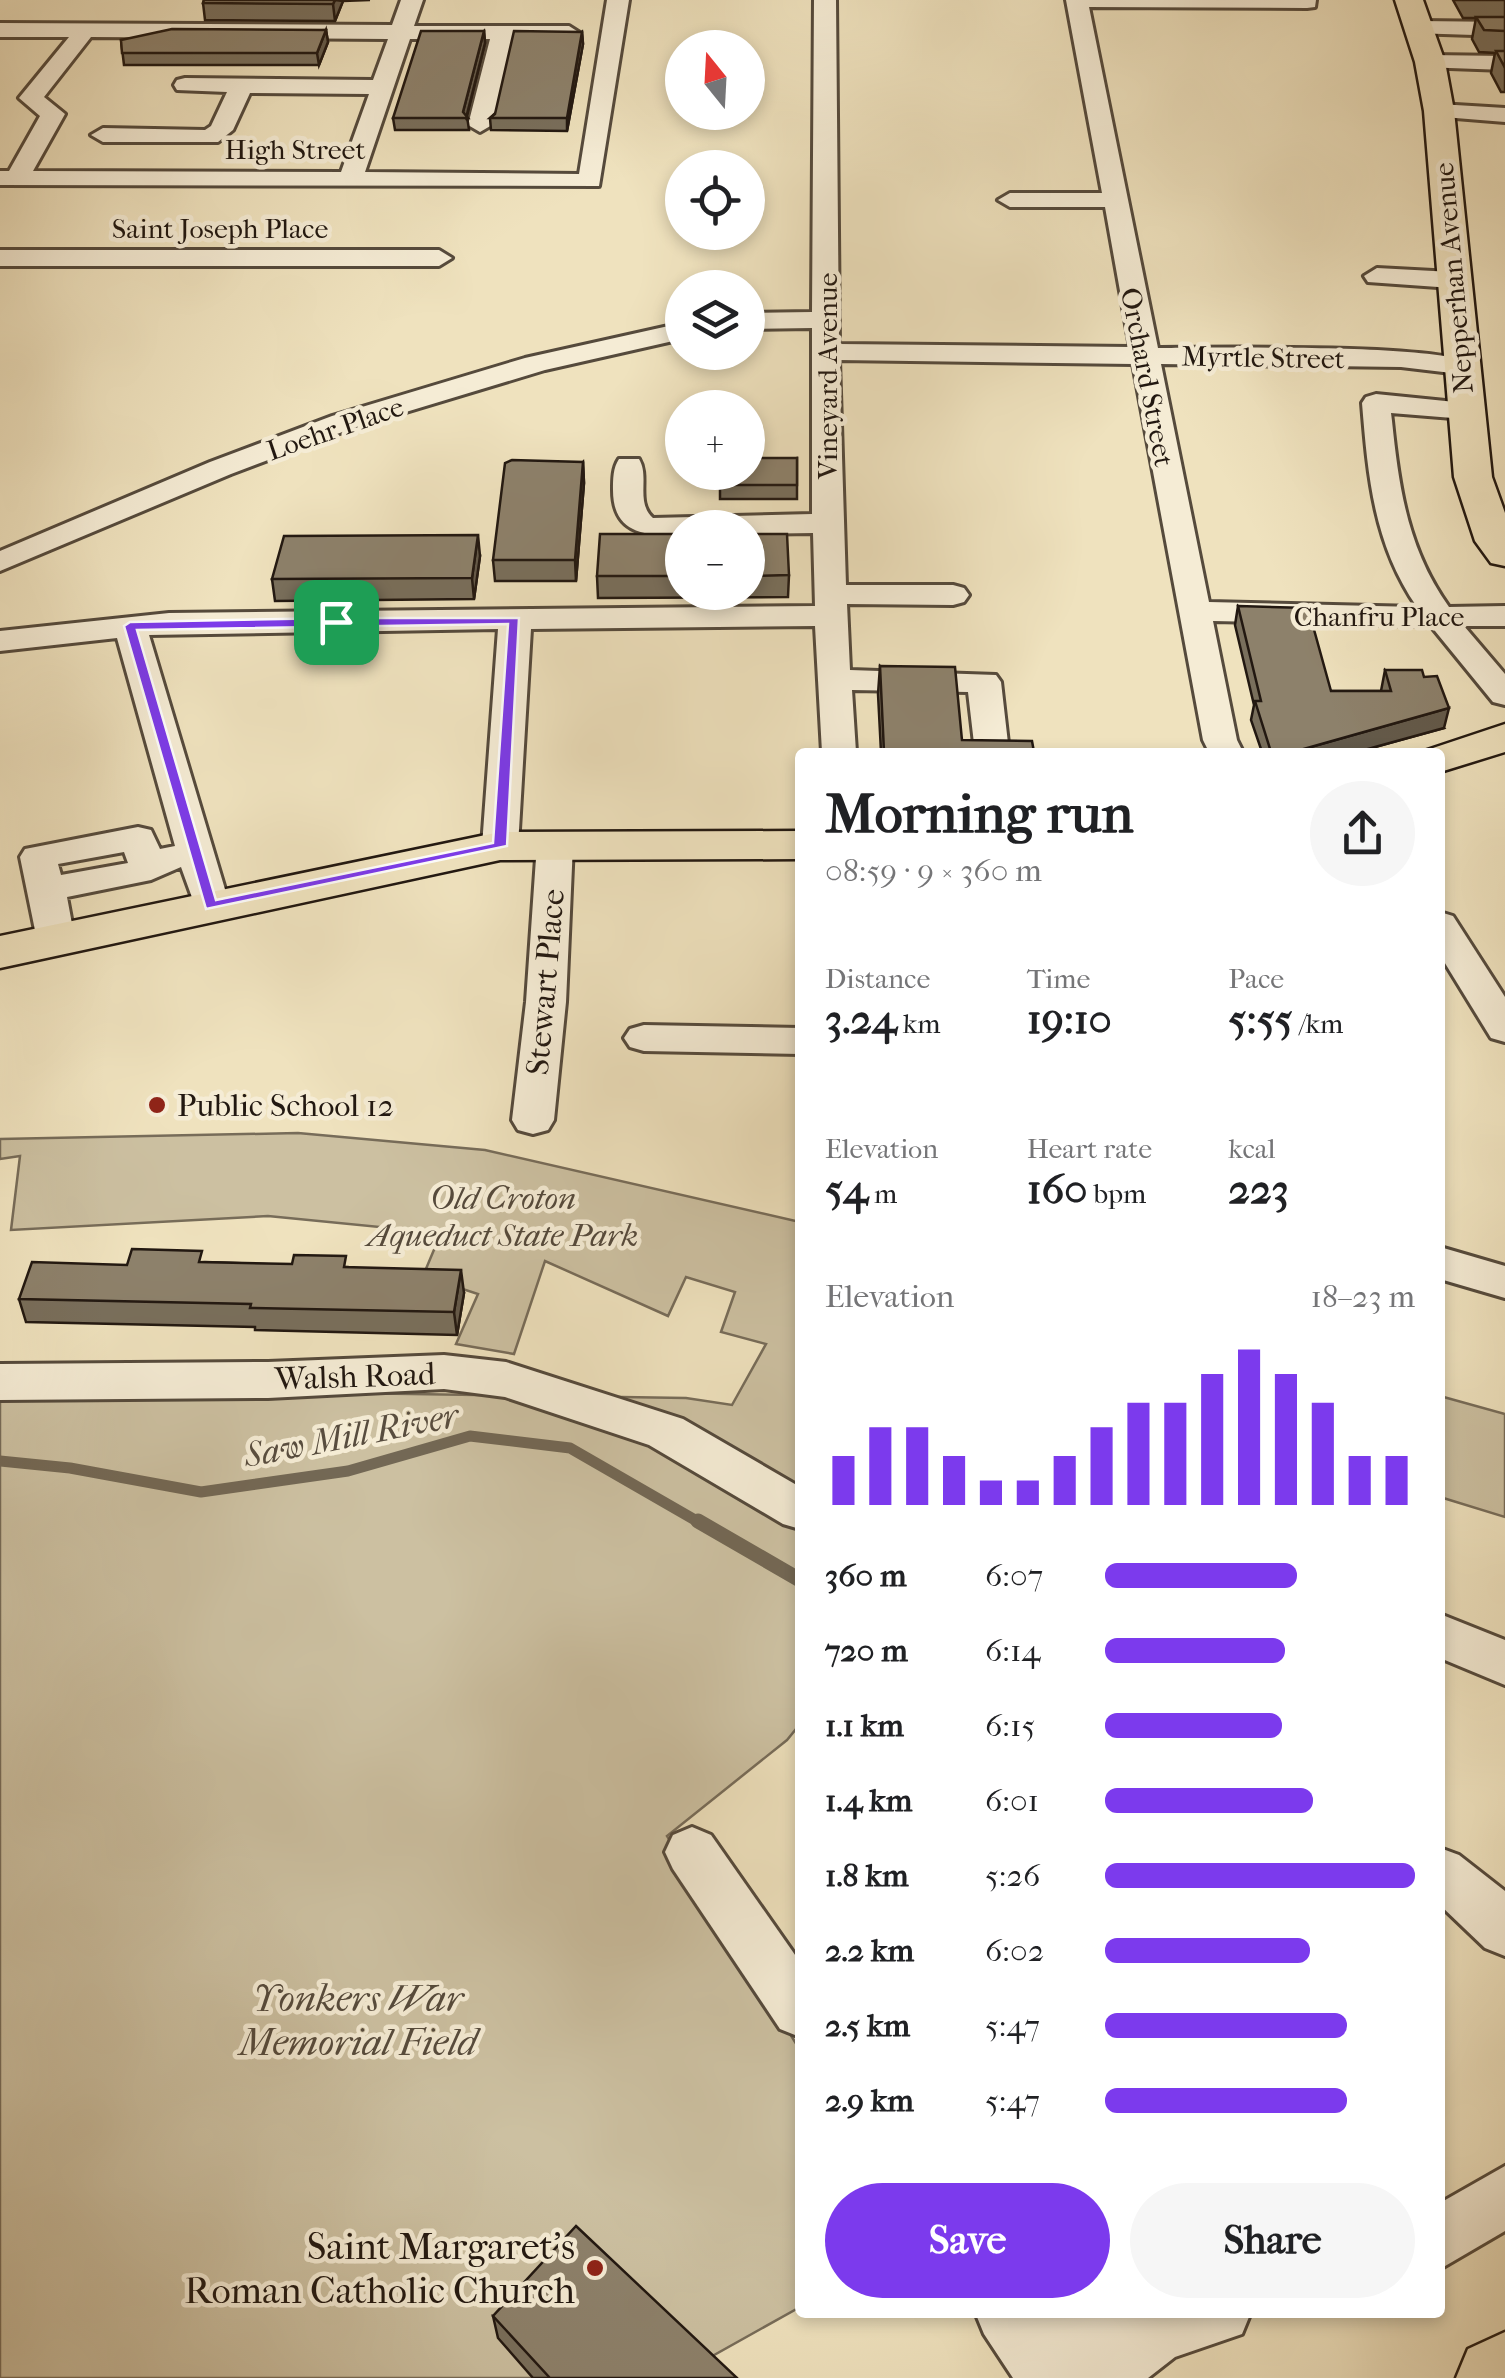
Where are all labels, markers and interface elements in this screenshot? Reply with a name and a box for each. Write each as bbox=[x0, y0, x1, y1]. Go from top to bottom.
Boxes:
north arrow bbox=[665, 30, 765, 130]
map controls bbox=[665, 30, 765, 610]
street label: High Street bbox=[225, 133, 365, 166]
button: locate bbox=[665, 150, 765, 250]
street label: Nepperhan Avenue bbox=[1427, 161, 1480, 395]
street label: Saint Joseph Place bbox=[112, 212, 328, 245]
button: layers bbox=[665, 270, 765, 370]
street label: Vineyard Avenue bbox=[811, 273, 844, 480]
street label: Orchard Street bbox=[1114, 285, 1181, 469]
street label: Myrtle Street bbox=[1181, 340, 1345, 375]
street label: Loehr Place bbox=[262, 390, 408, 467]
button: + bbox=[665, 390, 765, 490]
button: − bbox=[665, 510, 765, 610]
pin bbox=[294, 580, 379, 665]
icon: arrive bbox=[309, 595, 364, 650]
street label: Chanfru Place bbox=[1294, 600, 1464, 633]
button: share bbox=[1310, 781, 1415, 886]
text: Morning run bbox=[825, 782, 1133, 846]
text: 08:59 · 9 × 360 m bbox=[825, 852, 1042, 889]
street label: Stewart Place bbox=[519, 887, 572, 1077]
text: Distance bbox=[825, 962, 930, 995]
text: Time bbox=[1027, 962, 1090, 995]
text: Pace bbox=[1228, 962, 1284, 995]
text: 3.24 bbox=[825, 995, 897, 1044]
text: 19:10 bbox=[1027, 995, 1112, 1044]
text: 5:55 bbox=[1228, 995, 1293, 1044]
text: km bbox=[897, 1007, 940, 1040]
text: /km bbox=[1293, 1007, 1343, 1040]
place label: Public School 12 bbox=[177, 1087, 394, 1124]
marker: Public School 12 bbox=[146, 1094, 168, 1116]
text: Elevation bbox=[825, 1132, 938, 1165]
text: Heart rate bbox=[1027, 1132, 1152, 1165]
text: kcal bbox=[1228, 1132, 1275, 1165]
text: 54 bbox=[825, 1165, 868, 1214]
text: 160 bbox=[1027, 1165, 1087, 1214]
text: 223 bbox=[1228, 1165, 1289, 1214]
text: m bbox=[868, 1177, 897, 1210]
text: bpm bbox=[1087, 1177, 1146, 1210]
park label: Old Croton Aqueduct State Park bbox=[364, 1180, 638, 1254]
text: Elevation bbox=[825, 1278, 954, 1315]
text: 18–23 m bbox=[1311, 1278, 1415, 1315]
street label: Walsh Road bbox=[273, 1355, 437, 1398]
water label: Saw Mill River bbox=[240, 1394, 464, 1477]
text: 360 m bbox=[825, 1557, 907, 1594]
text: 6:07 bbox=[985, 1557, 1043, 1594]
text: 720 m bbox=[825, 1632, 908, 1669]
text: 6:14 bbox=[985, 1632, 1040, 1669]
text: 1.1 km bbox=[825, 1707, 904, 1744]
text: 6:15 bbox=[985, 1707, 1035, 1744]
text: 1.4 km bbox=[825, 1782, 912, 1819]
text: 6:01 bbox=[985, 1782, 1039, 1819]
text: 1.8 km bbox=[825, 1857, 909, 1894]
text: 5:26 bbox=[985, 1857, 1040, 1894]
text: 2.2 km bbox=[825, 1932, 914, 1969]
text: 6:02 bbox=[985, 1932, 1044, 1969]
park label: Yonkers War Memorial Field bbox=[236, 1976, 481, 2065]
text: 2.5 km bbox=[825, 2007, 910, 2044]
text: 5:47 bbox=[985, 2007, 1040, 2044]
text: 2.9 km bbox=[825, 2082, 914, 2119]
text: 5:47 bbox=[985, 2082, 1040, 2119]
button: Save bbox=[825, 2183, 1110, 2298]
button: Share bbox=[1130, 2183, 1415, 2298]
place label: Saint Margaret's Roman Catholic Church bbox=[184, 2224, 575, 2313]
marker: Saint Margaret's Roman Catholic Church bbox=[584, 2257, 606, 2279]

